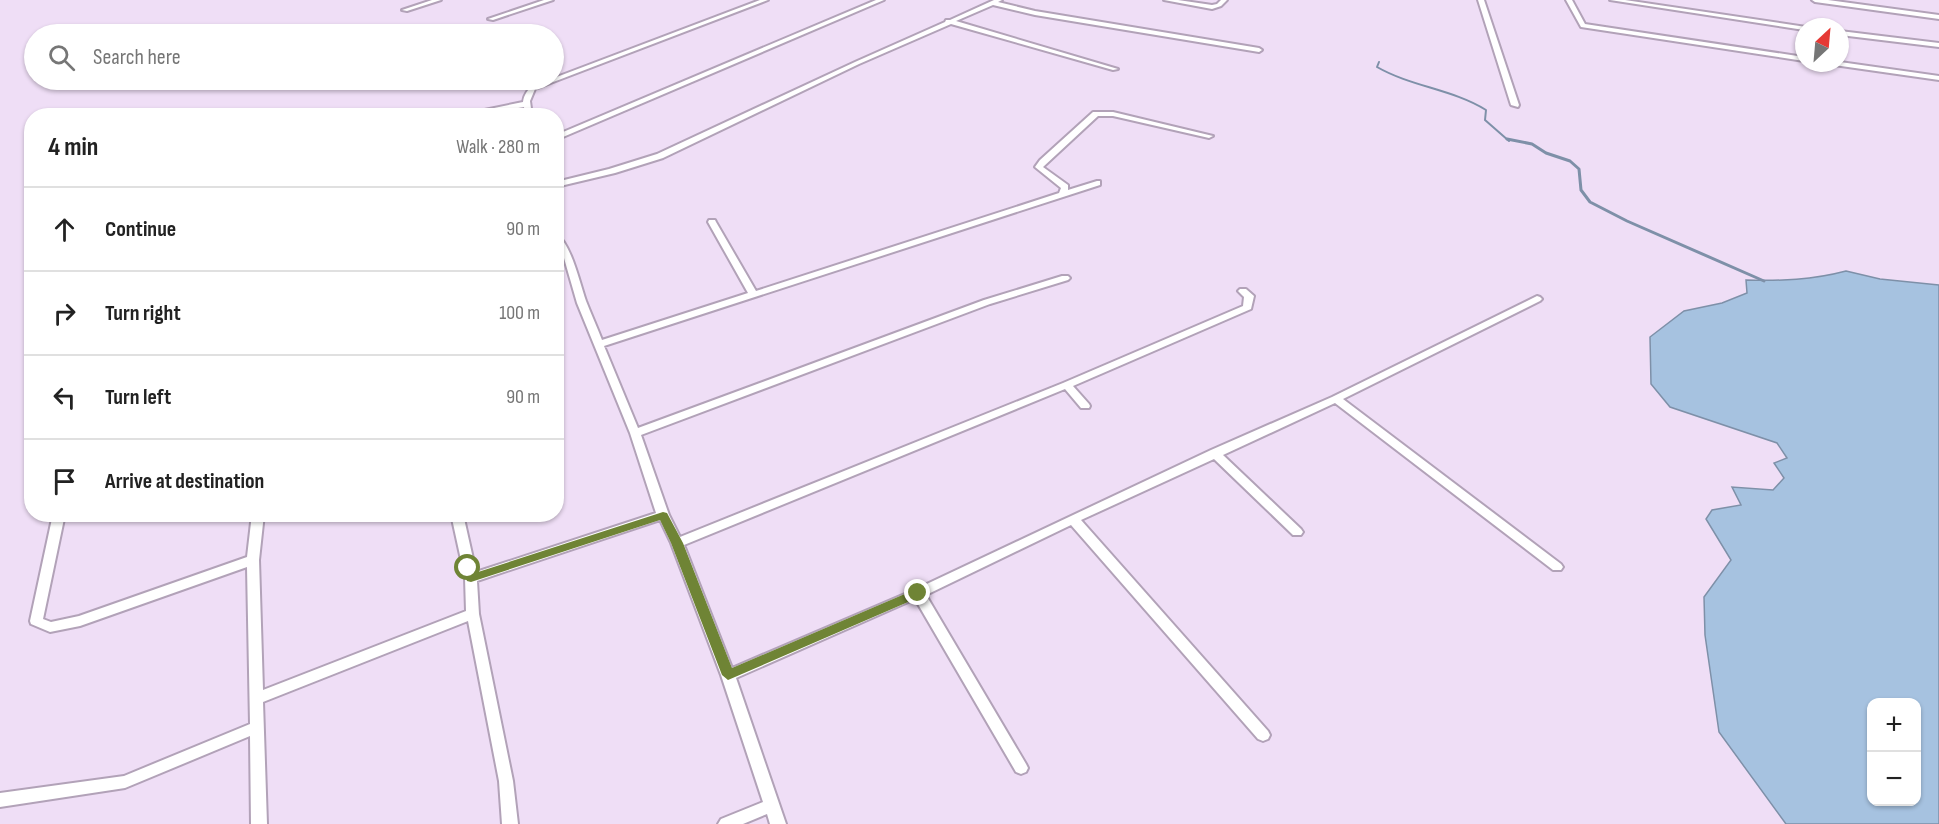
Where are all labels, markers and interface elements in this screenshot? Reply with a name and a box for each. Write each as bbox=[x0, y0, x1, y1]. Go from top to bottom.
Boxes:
north arrow bbox=[1795, 18, 1849, 72]
search box bbox=[24, 24, 564, 90]
icon: search bbox=[45, 41, 78, 74]
text: Search here bbox=[93, 44, 180, 71]
text: 4 min bbox=[48, 132, 98, 163]
text: Walk · 280 m bbox=[456, 135, 540, 159]
icon: ahead bbox=[48, 213, 81, 246]
text: Continue bbox=[105, 216, 176, 243]
text: 90 m bbox=[506, 217, 540, 241]
icon: right bbox=[48, 297, 81, 330]
text: Turn right bbox=[105, 300, 181, 327]
text: 100 m bbox=[499, 301, 540, 325]
icon: left bbox=[48, 381, 81, 414]
text: Turn left bbox=[105, 384, 171, 411]
text: 90 m bbox=[506, 385, 540, 409]
icon: arrive bbox=[48, 465, 81, 498]
text: Arrive at destination bbox=[105, 468, 264, 495]
route start bbox=[454, 554, 480, 580]
route end bbox=[904, 579, 930, 605]
map controls bbox=[1867, 698, 1921, 806]
button: + bbox=[1867, 698, 1921, 752]
button: − bbox=[1867, 752, 1921, 806]

